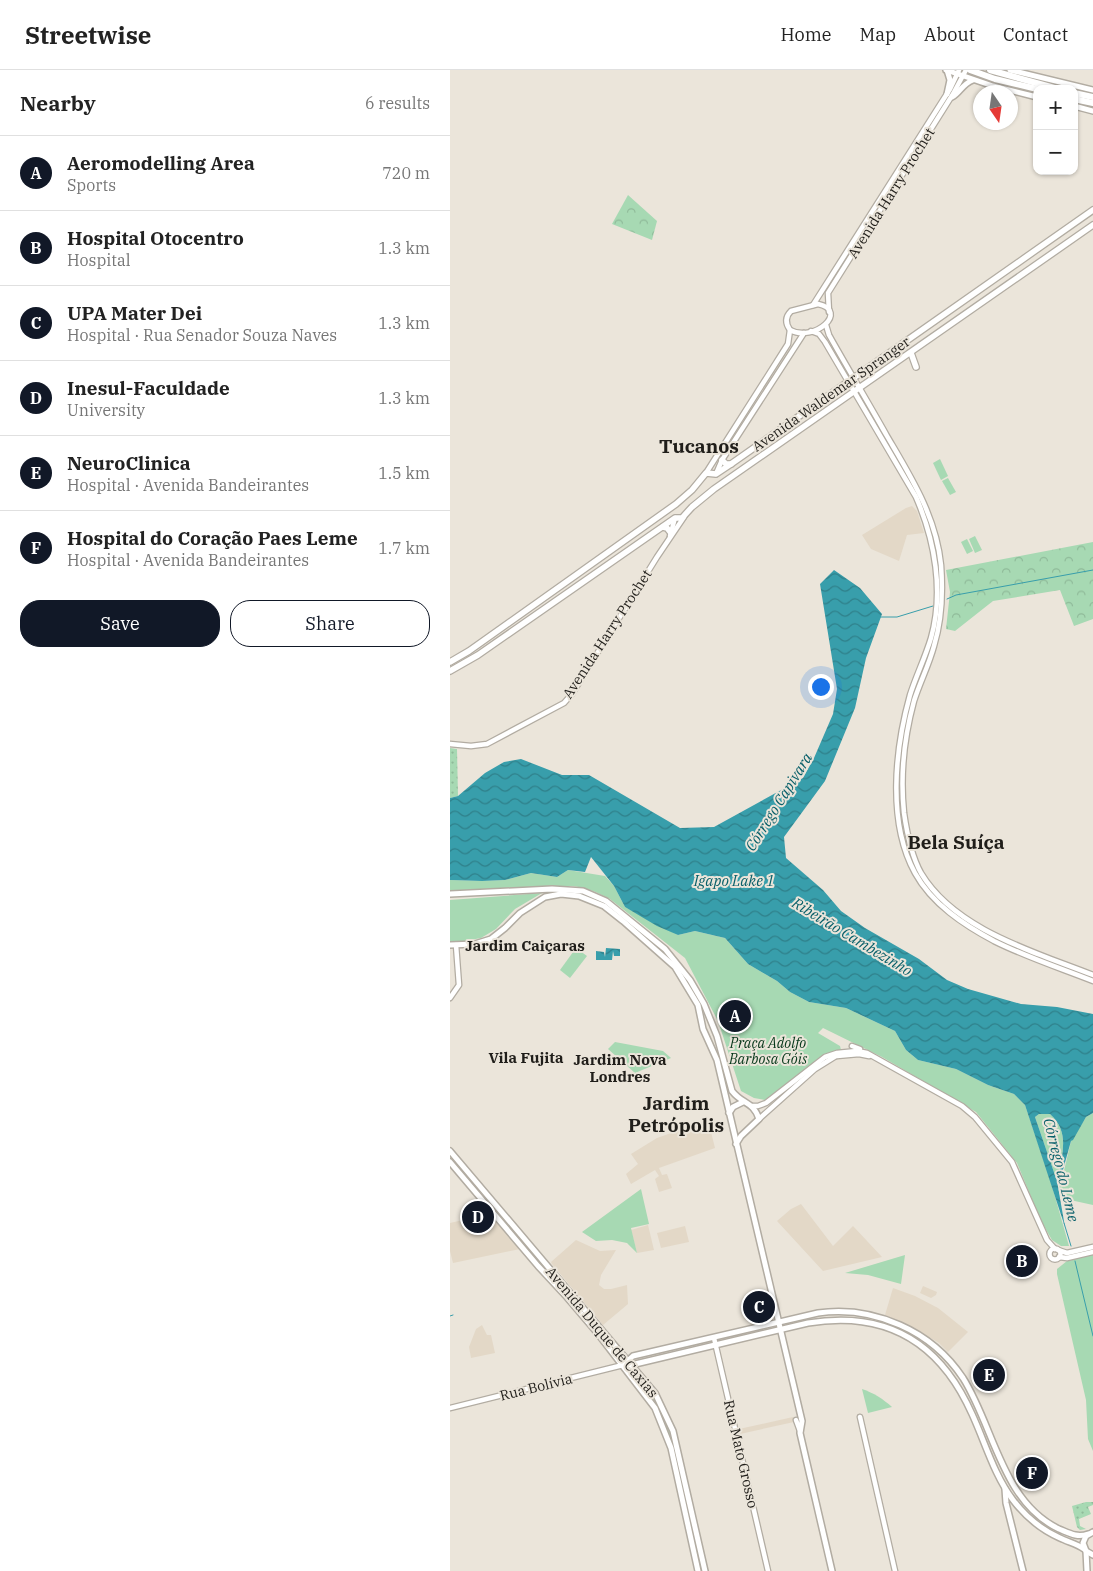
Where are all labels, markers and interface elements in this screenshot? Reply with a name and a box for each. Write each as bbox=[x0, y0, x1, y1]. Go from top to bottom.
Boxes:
text: Streetwise bbox=[25, 19, 151, 51]
text: Home bbox=[780, 23, 832, 46]
text: Map bbox=[860, 23, 896, 46]
text: About bbox=[924, 23, 975, 46]
text: Contact bbox=[1003, 23, 1068, 46]
north arrow bbox=[973, 85, 1018, 130]
map controls bbox=[1033, 85, 1078, 175]
button: + bbox=[1033, 85, 1078, 130]
text: Nearby bbox=[20, 89, 96, 117]
text: 6 results bbox=[365, 93, 430, 113]
street label: Avenida Harry Prochet bbox=[844, 124, 938, 262]
button: − bbox=[1033, 130, 1078, 175]
text: Aeromodelling Area bbox=[67, 151, 255, 175]
text: A bbox=[30, 163, 42, 183]
text: 720 m bbox=[382, 163, 430, 183]
text: Sports bbox=[67, 175, 116, 195]
text: Hospital Otocentro bbox=[67, 226, 244, 250]
text: B bbox=[30, 238, 42, 258]
text: 1.3 km bbox=[378, 238, 430, 258]
text: Hospital bbox=[67, 250, 130, 270]
text: UPA Mater Dei bbox=[67, 301, 202, 325]
text: C bbox=[31, 313, 41, 333]
text: 1.3 km bbox=[378, 313, 430, 333]
text: Hospital · Rua Senador Souza Naves bbox=[67, 325, 337, 345]
street label: Avenida Waldemar Spranger bbox=[749, 332, 914, 455]
text: Inesul-Faculdade bbox=[67, 376, 230, 400]
text: D bbox=[30, 388, 42, 408]
text: 1.3 km bbox=[378, 388, 430, 408]
text: University bbox=[67, 400, 145, 420]
district label: Tucanos bbox=[659, 434, 739, 458]
text: NeuroClinica bbox=[67, 451, 191, 475]
text: E bbox=[31, 463, 41, 483]
text: 1.5 km bbox=[378, 463, 430, 483]
text: Hospital · Avenida Bandeirantes bbox=[67, 475, 309, 495]
text: Hospital do Coração Paes Leme bbox=[67, 526, 358, 550]
text: F bbox=[31, 538, 41, 558]
text: 1.7 km bbox=[378, 538, 430, 558]
text: Hospital · Avenida Bandeirantes bbox=[67, 550, 309, 570]
street label: Avenida Harry Prochet bbox=[559, 566, 656, 702]
button: Save bbox=[20, 600, 220, 647]
button: Share bbox=[230, 600, 430, 647]
your location bbox=[808, 674, 834, 700]
water label: Córrego Capivara bbox=[741, 748, 817, 854]
district label: Bela Suíça bbox=[907, 830, 1005, 854]
water label: Igapo Lake 1 bbox=[693, 871, 774, 890]
water label: Ribeirão Cambezinho bbox=[788, 893, 916, 980]
district label: Jardim Caiçaras bbox=[465, 936, 585, 955]
pin: A bbox=[719, 997, 751, 1035]
park label: Praça Adolfo Barbosa Góis bbox=[728, 1034, 808, 1068]
district label: Vila Fujita bbox=[488, 1048, 564, 1067]
district label: Jardim Nova Londres bbox=[573, 1050, 667, 1086]
district label: Jardim Petrópolis bbox=[628, 1091, 724, 1137]
water label: Córrego do Leme bbox=[1039, 1116, 1084, 1224]
pin: D bbox=[462, 1198, 494, 1236]
pin: B bbox=[1006, 1242, 1038, 1280]
street label: Avenida Duque de Caxias bbox=[542, 1263, 662, 1401]
pin: C bbox=[743, 1288, 775, 1326]
pin: E bbox=[973, 1356, 1005, 1394]
street label: Rua Bolívia bbox=[498, 1369, 575, 1405]
street label: Rua Mato Grosso bbox=[720, 1398, 762, 1510]
pin: F bbox=[1016, 1454, 1048, 1492]

